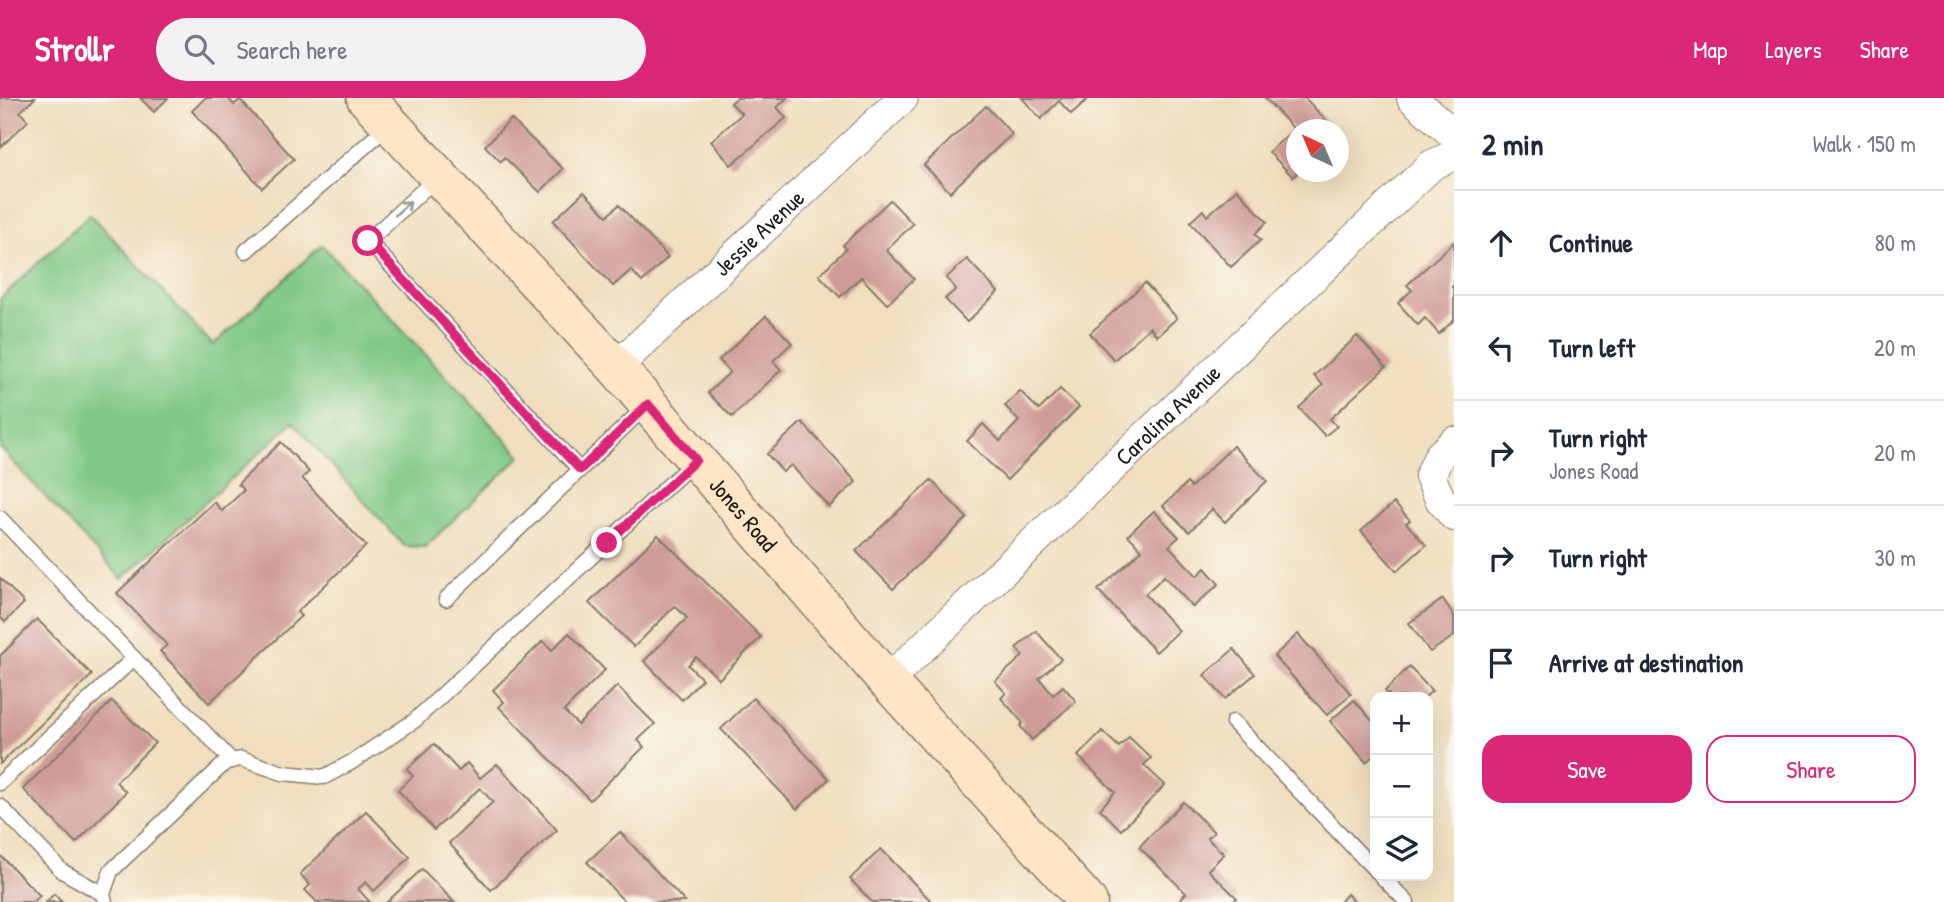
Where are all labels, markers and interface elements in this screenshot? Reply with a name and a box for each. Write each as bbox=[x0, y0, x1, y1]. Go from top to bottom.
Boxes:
search box bbox=[156, 18, 646, 81]
text: Strollr bbox=[35, 27, 114, 71]
icon: search bbox=[180, 30, 218, 68]
text: Search here bbox=[236, 32, 348, 67]
text: Map bbox=[1693, 33, 1727, 65]
text: Layers bbox=[1765, 33, 1822, 65]
text: Share bbox=[1860, 33, 1909, 65]
north arrow bbox=[1286, 119, 1349, 182]
text: 2 min bbox=[1482, 124, 1544, 164]
text: Walk · 150 m bbox=[1813, 128, 1916, 159]
street label: Jessie Avenue bbox=[707, 183, 811, 283]
one-way arrow bbox=[394, 200, 411, 217]
icon: ahead bbox=[1482, 224, 1520, 262]
route start bbox=[352, 225, 383, 256]
text: Continue bbox=[1549, 225, 1633, 260]
text: 80 m bbox=[1875, 227, 1916, 258]
icon: left bbox=[1482, 329, 1520, 367]
text: Turn left bbox=[1549, 330, 1635, 365]
text: 20 m bbox=[1874, 332, 1916, 363]
street label: Carolina Avenue bbox=[1108, 357, 1227, 472]
text: Turn right bbox=[1549, 420, 1647, 455]
icon: right bbox=[1482, 434, 1520, 472]
text: 20 m bbox=[1874, 437, 1916, 468]
text: Jones Road bbox=[1549, 455, 1638, 486]
street label: Jones Road bbox=[703, 470, 785, 558]
route end bbox=[591, 527, 622, 558]
icon: right bbox=[1482, 539, 1520, 577]
text: Turn right bbox=[1549, 540, 1647, 575]
text: 30 m bbox=[1874, 542, 1916, 573]
icon: arrive bbox=[1482, 644, 1520, 682]
text: Arrive at destination bbox=[1549, 645, 1744, 680]
map controls bbox=[1370, 692, 1433, 881]
button: + bbox=[1370, 692, 1433, 755]
button: Save bbox=[1482, 735, 1692, 803]
button: Share bbox=[1706, 735, 1916, 803]
button: − bbox=[1370, 755, 1433, 818]
button: layers bbox=[1370, 818, 1433, 881]

